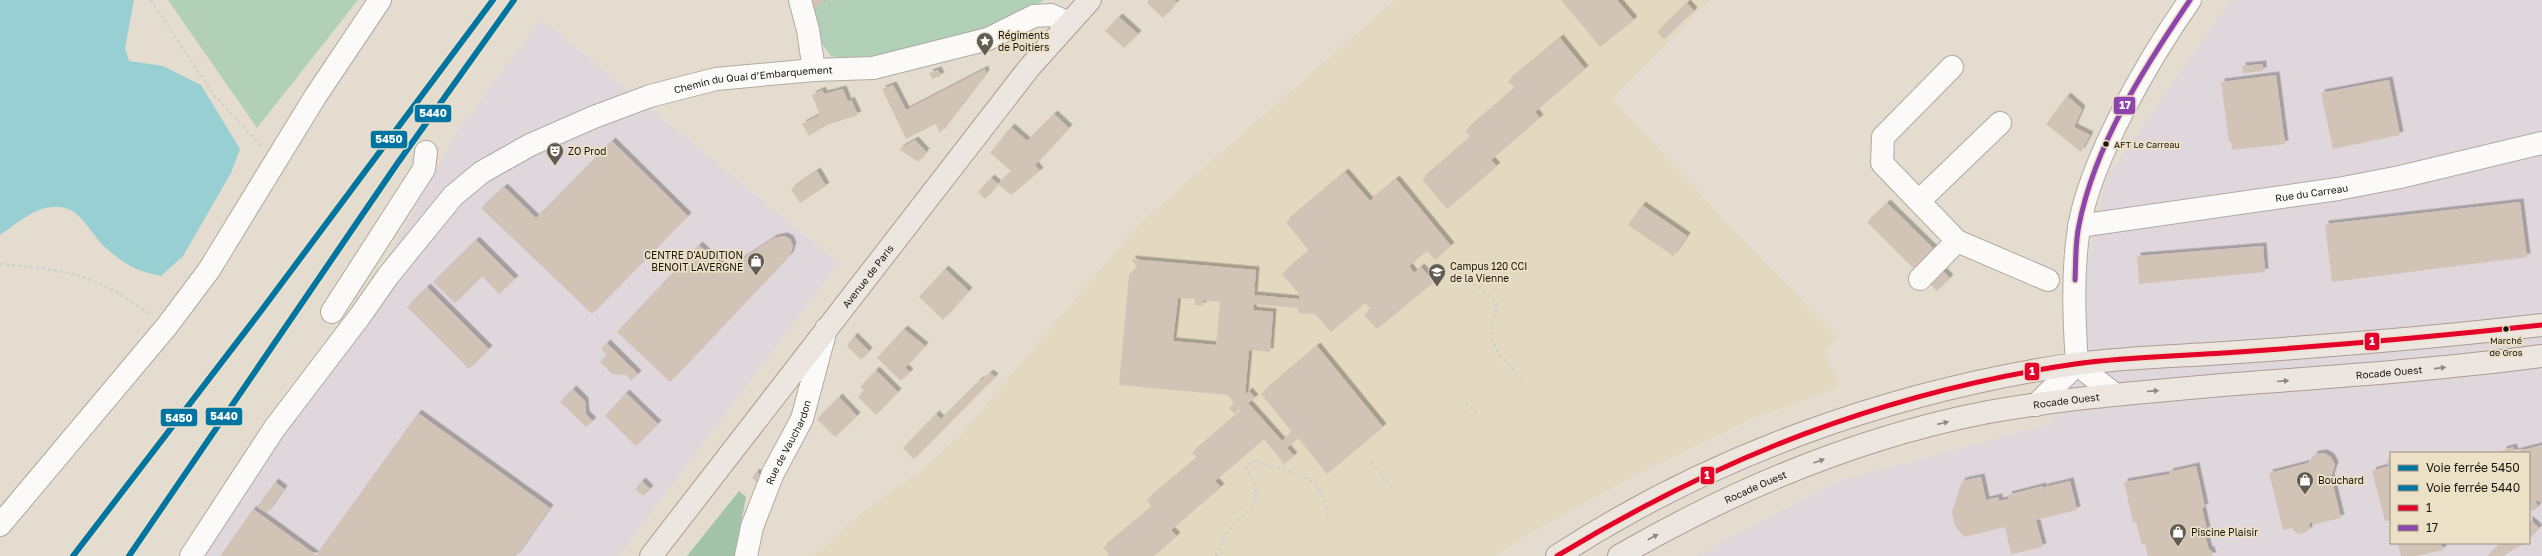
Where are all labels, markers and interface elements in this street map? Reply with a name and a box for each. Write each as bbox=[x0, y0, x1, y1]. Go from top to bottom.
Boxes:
place label: Régiments de Poitiers bbox=[998, 29, 1049, 53]
place icon: Régiments de Poitiers bbox=[975, 31, 995, 56]
street label: Chemin du Quai d’Embarquement bbox=[672, 63, 833, 96]
line badge: 17 bbox=[2113, 96, 2136, 115]
text: 17 bbox=[2119, 98, 2131, 111]
line badge: 5440 bbox=[414, 104, 452, 123]
text: 5440 bbox=[419, 106, 447, 119]
line badge: 5450 bbox=[370, 130, 408, 149]
text: 5450 bbox=[375, 132, 403, 145]
marker: AFT Le Carreau bbox=[2101, 139, 2111, 149]
place label: AFT Le Carreau bbox=[2114, 139, 2180, 150]
theatre icon: ZO Prod bbox=[545, 141, 565, 166]
place label: ZO Prod bbox=[568, 145, 606, 157]
street label: Rue du Carreau bbox=[2274, 181, 2349, 204]
street label: Avenue de Paris bbox=[840, 242, 896, 310]
place label: CENTRE D'AUDITION BENOIT LAVERGNE bbox=[644, 249, 743, 273]
shop icon: CENTRE D'AUDITION BENOIT LAVERGNE bbox=[746, 251, 766, 276]
place label: Campus 120 CCI de la Vienne bbox=[1450, 260, 1527, 284]
school or university icon: Campus 120 CCI de la Vienne bbox=[1427, 262, 1447, 287]
marker: Marché de Gros bbox=[2501, 324, 2511, 334]
line badge: 1 bbox=[2364, 332, 2380, 351]
text: 1 bbox=[2369, 334, 2375, 347]
place label: Marché de Gros bbox=[2490, 335, 2523, 358]
line badge: 1 bbox=[2024, 362, 2040, 381]
street label: Rocade Ouest bbox=[2355, 363, 2423, 381]
text: 1 bbox=[2029, 364, 2035, 377]
one-way arrow bbox=[2434, 365, 2446, 371]
one-way arrow bbox=[2277, 377, 2289, 384]
one-way arrow bbox=[2147, 387, 2159, 394]
street label: Rocade Ouest bbox=[2032, 390, 2100, 411]
street label: Rue de Vauchardon bbox=[763, 399, 813, 486]
line badge: 5440 bbox=[205, 407, 243, 426]
line badge: 5450 bbox=[160, 408, 198, 427]
text: 5440 bbox=[210, 409, 238, 422]
text: 5450 bbox=[165, 411, 193, 424]
one-way arrow bbox=[1937, 420, 1949, 426]
legend bbox=[2390, 452, 2530, 544]
one-way arrow bbox=[1814, 458, 1826, 464]
text: Voie ferrée 5450 bbox=[2426, 460, 2520, 475]
line badge: 1 bbox=[1700, 466, 1715, 485]
text: 1 bbox=[1704, 468, 1710, 481]
street label: Rocade Ouest bbox=[1722, 468, 1788, 506]
shop icon: Bouchard bbox=[2295, 470, 2315, 495]
place label: Bouchard bbox=[2318, 474, 2364, 486]
text: Voie ferrée 5440 bbox=[2426, 480, 2520, 495]
text: 1 bbox=[2426, 500, 2432, 515]
text: 17 bbox=[2426, 520, 2438, 535]
shop icon: Piscine Plaisir bbox=[2168, 522, 2188, 547]
place label: Piscine Plaisir bbox=[2191, 526, 2258, 538]
one-way arrow bbox=[1647, 533, 1659, 540]

